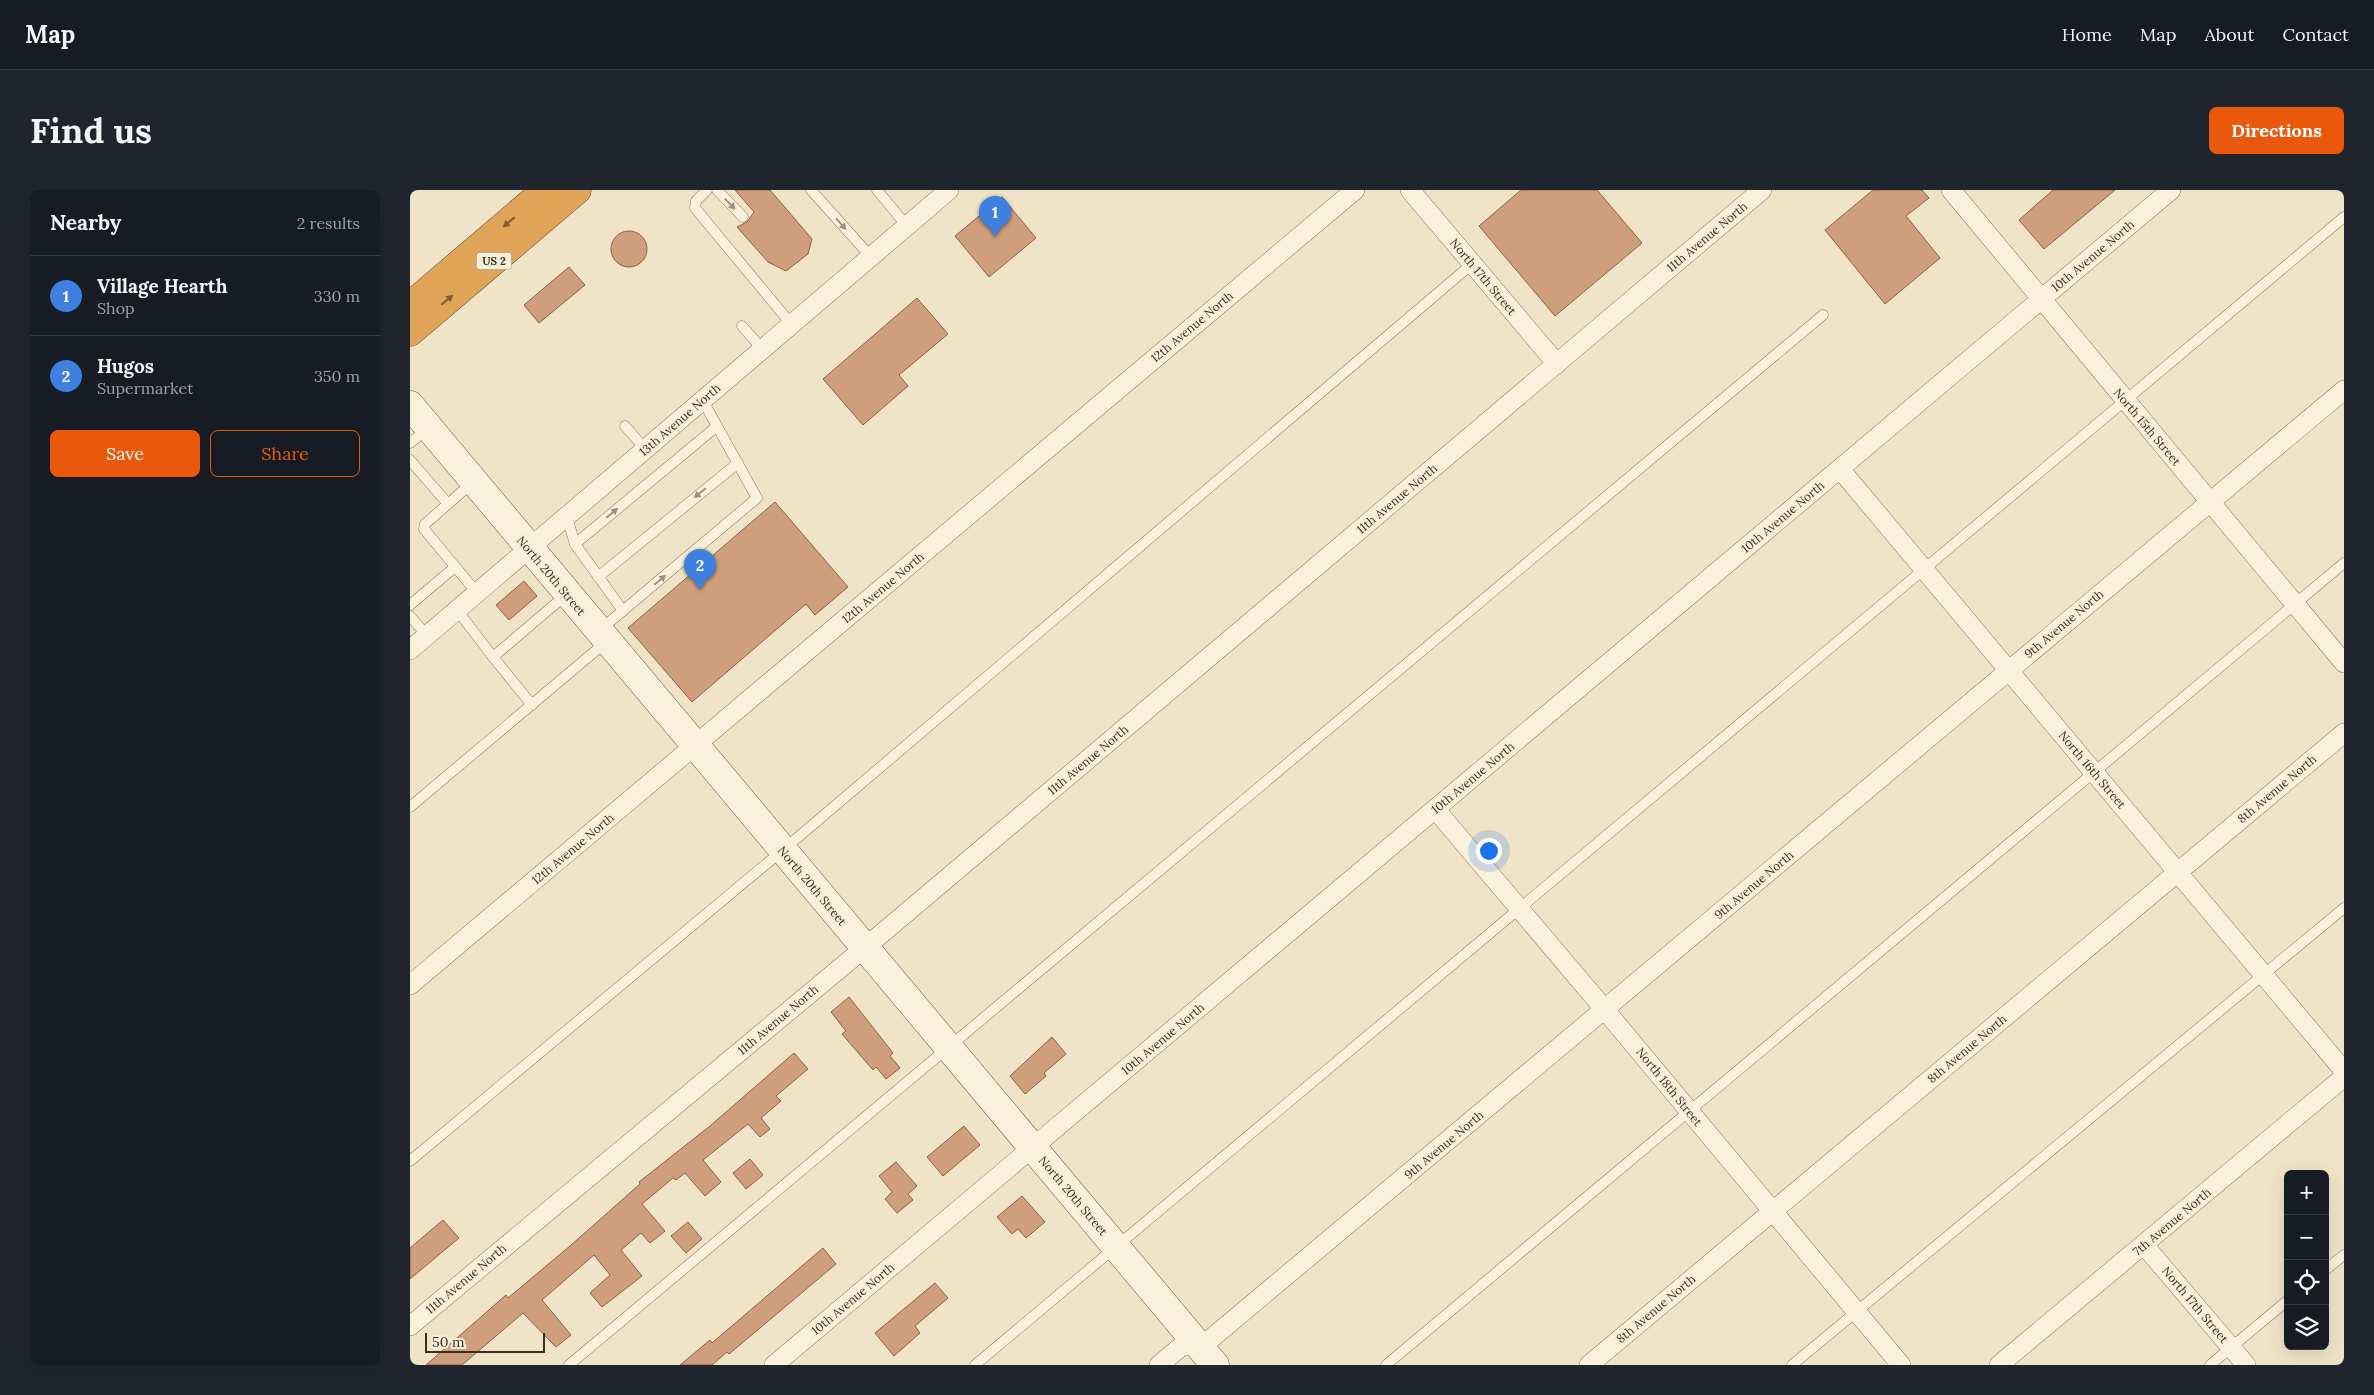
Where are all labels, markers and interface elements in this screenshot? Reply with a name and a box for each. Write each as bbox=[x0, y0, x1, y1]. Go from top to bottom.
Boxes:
text: Map bbox=[25, 19, 75, 50]
text: Home bbox=[2062, 23, 2112, 46]
text: Map bbox=[2140, 23, 2176, 46]
text: About bbox=[2204, 23, 2254, 46]
text: Contact bbox=[2282, 23, 2349, 46]
button: Directions bbox=[2209, 107, 2344, 154]
text: Find us bbox=[30, 108, 152, 153]
pin: 1 bbox=[979, 196, 1011, 237]
one-way arrow bbox=[724, 197, 736, 209]
street label: 11th Avenue North bbox=[1663, 198, 1750, 275]
text: Nearby bbox=[50, 209, 121, 236]
text: 2 results bbox=[297, 213, 360, 233]
one-way arrow bbox=[503, 216, 516, 227]
street label: 10th Avenue North bbox=[2048, 216, 2137, 295]
one-way arrow bbox=[835, 217, 847, 229]
street label: North 17th Street bbox=[1447, 235, 1520, 318]
road number: US 2 bbox=[476, 252, 512, 270]
text: Village Hearth bbox=[97, 274, 227, 298]
text: 1 bbox=[63, 286, 69, 306]
text: 330 m bbox=[314, 286, 360, 306]
street label: 12th Avenue North bbox=[1147, 288, 1236, 365]
one-way arrow bbox=[440, 295, 453, 306]
text: Shop bbox=[97, 298, 135, 318]
text: Hugos bbox=[97, 354, 154, 378]
text: 2 bbox=[62, 366, 70, 386]
text: 350 m bbox=[314, 366, 360, 386]
text: Supermarket bbox=[97, 378, 193, 398]
street label: 13th Avenue North bbox=[636, 380, 723, 459]
street label: North 15th Street bbox=[2111, 385, 2184, 469]
button: Save bbox=[50, 430, 200, 477]
button: Share bbox=[210, 430, 360, 477]
street label: 11th Avenue North bbox=[1353, 460, 1440, 537]
street label: 10th Avenue North bbox=[1738, 477, 1827, 556]
one-way arrow bbox=[694, 488, 707, 499]
one-way arrow bbox=[605, 507, 618, 518]
street label: North 20th Street bbox=[514, 533, 589, 619]
pin: 2 bbox=[684, 549, 716, 590]
street label: 12th Avenue North bbox=[838, 549, 927, 626]
one-way arrow bbox=[653, 574, 666, 585]
street label: 9th Avenue North bbox=[2021, 586, 2106, 661]
street label: 11th Avenue North bbox=[1044, 721, 1131, 798]
street label: North 16th Street bbox=[2056, 728, 2129, 812]
street label: 10th Avenue North bbox=[1428, 738, 1517, 817]
street label: 8th Avenue North bbox=[2234, 751, 2319, 826]
street label: 12th Avenue North bbox=[528, 810, 617, 887]
your location bbox=[1476, 838, 1502, 864]
street label: North 20th Street bbox=[775, 843, 850, 929]
street label: 9th Avenue North bbox=[1711, 847, 1796, 922]
street label: 11th Avenue North bbox=[734, 981, 821, 1058]
street label: 10th Avenue North bbox=[1118, 999, 1207, 1078]
street label: 8th Avenue North bbox=[1924, 1011, 2009, 1086]
street label: North 18th Street bbox=[1633, 1044, 1706, 1129]
street label: 9th Avenue North bbox=[1401, 1107, 1486, 1182]
street label: North 20th Street bbox=[1036, 1153, 1111, 1239]
map controls bbox=[2284, 1170, 2329, 1350]
button: + bbox=[2284, 1170, 2329, 1215]
street label: 7th Avenue North bbox=[2129, 1185, 2214, 1259]
button: − bbox=[2284, 1215, 2329, 1260]
street label: 11th Avenue North bbox=[422, 1240, 509, 1317]
street label: 10th Avenue North bbox=[808, 1259, 897, 1338]
button: locate bbox=[2284, 1260, 2329, 1305]
street label: North 17th Street bbox=[2159, 1263, 2232, 1346]
street label: 8th Avenue North bbox=[1613, 1271, 1698, 1346]
button: layers bbox=[2284, 1305, 2329, 1350]
scale bar bbox=[425, 1330, 545, 1353]
text: 50 m bbox=[432, 1333, 465, 1351]

